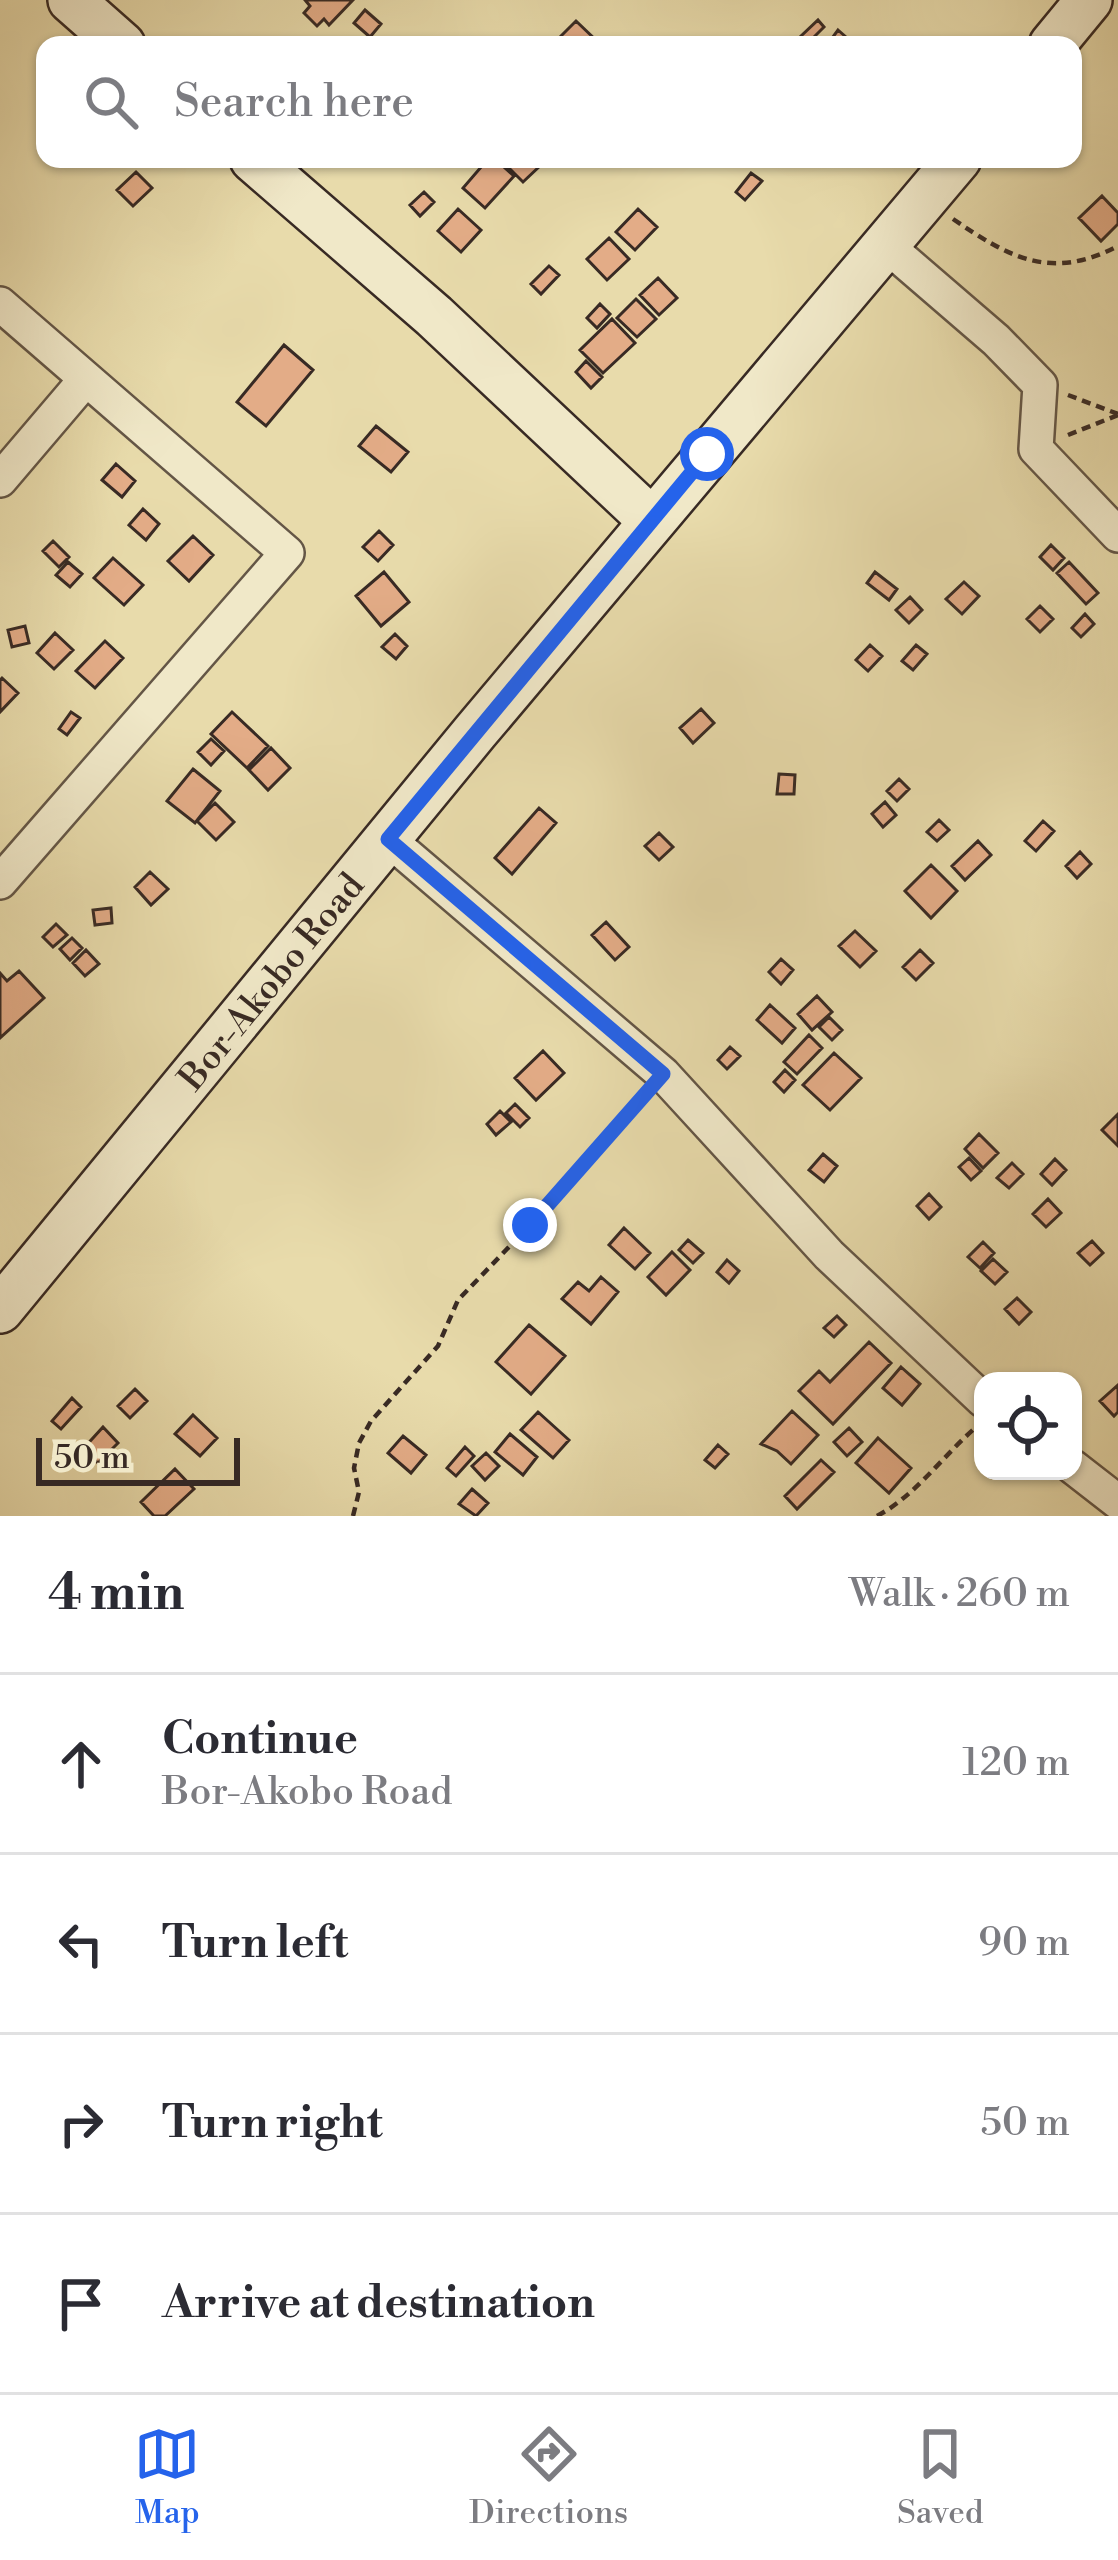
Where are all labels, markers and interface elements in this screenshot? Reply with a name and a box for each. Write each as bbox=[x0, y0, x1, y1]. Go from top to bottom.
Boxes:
search box bbox=[36, 36, 1082, 168]
icon: search bbox=[78, 69, 144, 135]
text: Search here bbox=[174, 74, 414, 131]
route start bbox=[680, 427, 734, 481]
street label: Bor-Akobo Road bbox=[169, 864, 375, 1101]
route end bbox=[503, 1198, 557, 1252]
map controls bbox=[974, 1372, 1082, 1480]
button: locate bbox=[974, 1372, 1082, 1480]
scale bar bbox=[36, 1432, 240, 1485]
text: 50 m bbox=[54, 1438, 130, 1479]
text: 4 min bbox=[48, 1562, 184, 1626]
text: Walk · 260 m bbox=[849, 1570, 1070, 1619]
text: Continue bbox=[162, 1711, 358, 1768]
icon: ahead bbox=[48, 1731, 114, 1797]
text: 120 m bbox=[962, 1739, 1070, 1788]
text: Bor-Akobo Road bbox=[162, 1768, 452, 1817]
icon: left bbox=[48, 1911, 114, 1977]
text: Turn left bbox=[162, 1915, 348, 1972]
text: 90 m bbox=[978, 1919, 1070, 1968]
icon: right bbox=[48, 2091, 114, 2157]
text: Turn right bbox=[162, 2095, 383, 2152]
text: 50 m bbox=[980, 2099, 1070, 2148]
icon: arrive bbox=[48, 2271, 114, 2337]
text: Arrive at destination bbox=[162, 2275, 595, 2332]
tab: Map bbox=[134, 2421, 200, 2534]
tab: Directions bbox=[469, 2421, 628, 2534]
tab: Saved bbox=[897, 2421, 984, 2534]

